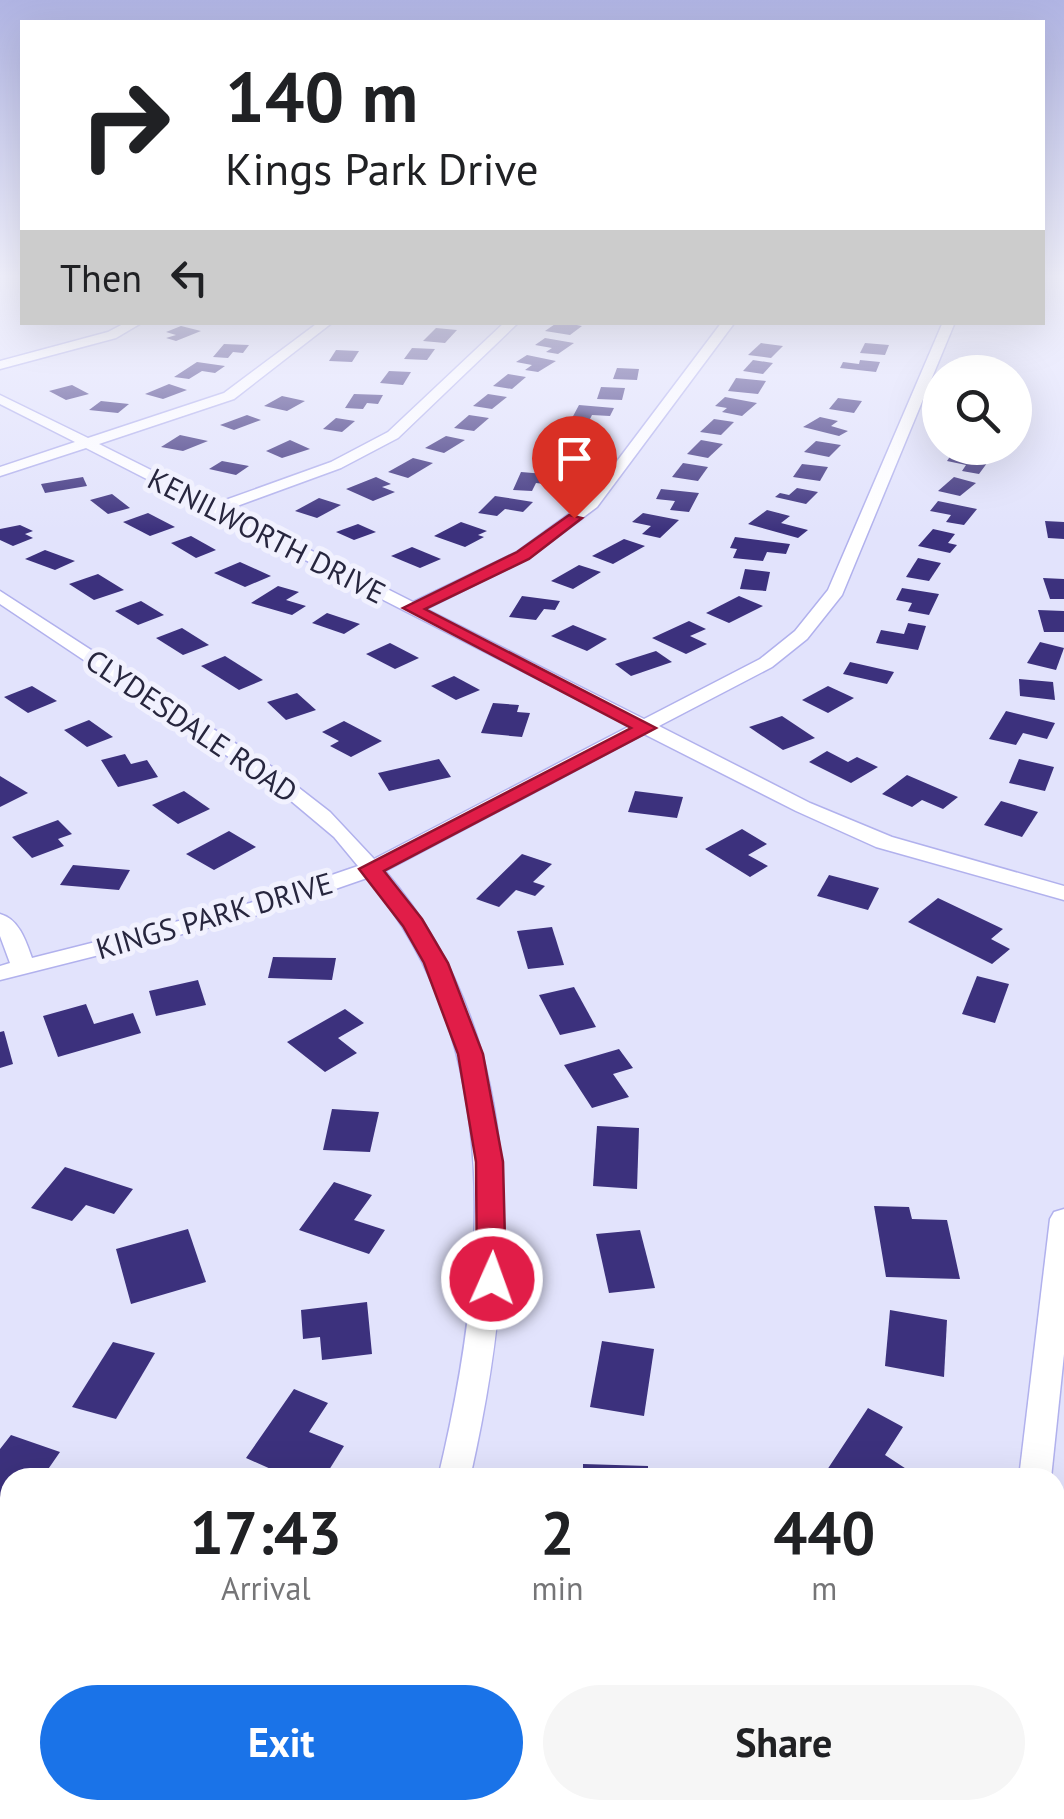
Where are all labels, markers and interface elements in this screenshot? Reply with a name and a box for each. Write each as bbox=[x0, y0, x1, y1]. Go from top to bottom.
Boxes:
text: 140 m bbox=[225, 51, 418, 141]
icon: right bbox=[60, 60, 190, 190]
text: Kings Park Drive bbox=[225, 139, 539, 197]
icon: left bbox=[162, 250, 217, 305]
text: Then bbox=[60, 253, 142, 302]
map controls bbox=[922, 355, 1032, 465]
button: search bbox=[922, 355, 1032, 465]
pin bbox=[532, 416, 617, 519]
icon: arrive bbox=[547, 431, 602, 486]
street label: KENILWORTH DRIVE bbox=[142, 458, 392, 612]
street label: CLYDESDALE ROAD bbox=[79, 640, 305, 810]
street label: KINGS PARK DRIVE bbox=[91, 863, 337, 967]
position arrow bbox=[440, 1227, 544, 1331]
text: 17:43 bbox=[190, 1493, 342, 1571]
text: 2 bbox=[541, 1493, 575, 1571]
text: 440 bbox=[773, 1493, 875, 1571]
text: Arrival bbox=[221, 1567, 311, 1609]
text: min bbox=[532, 1567, 584, 1609]
text: m bbox=[811, 1567, 837, 1609]
button: Exit bbox=[40, 1685, 523, 1800]
button: Share bbox=[543, 1685, 1025, 1800]

